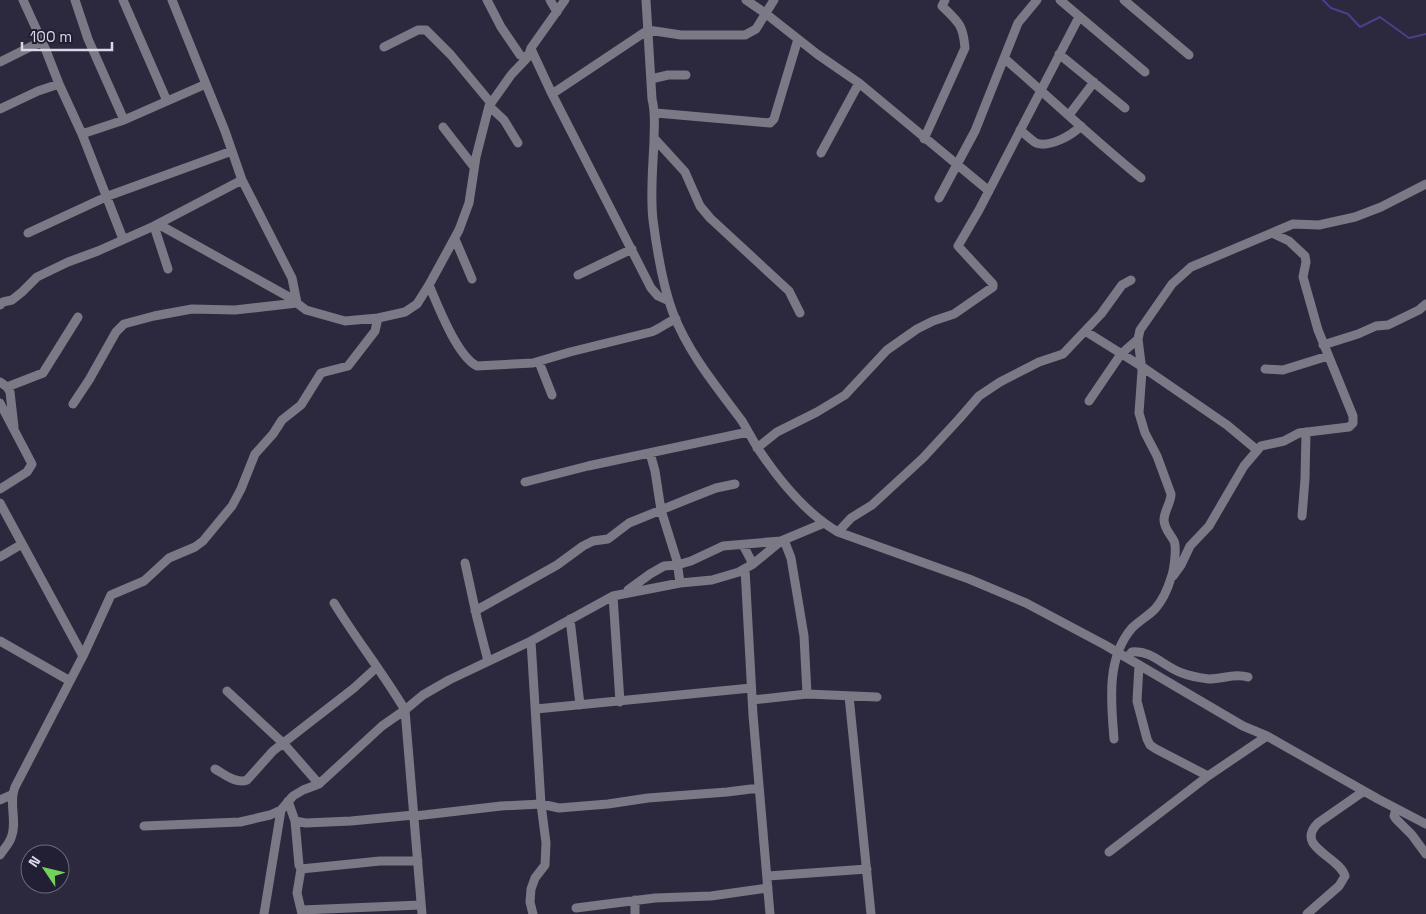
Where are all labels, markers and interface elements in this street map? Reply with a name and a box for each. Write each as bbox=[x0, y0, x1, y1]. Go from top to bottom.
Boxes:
scale bar bbox=[22, 20, 112, 52]
text: 100 m bbox=[30, 27, 72, 46]
north arrow bbox=[20, 844, 70, 894]
text: N bbox=[24, 853, 44, 871]

